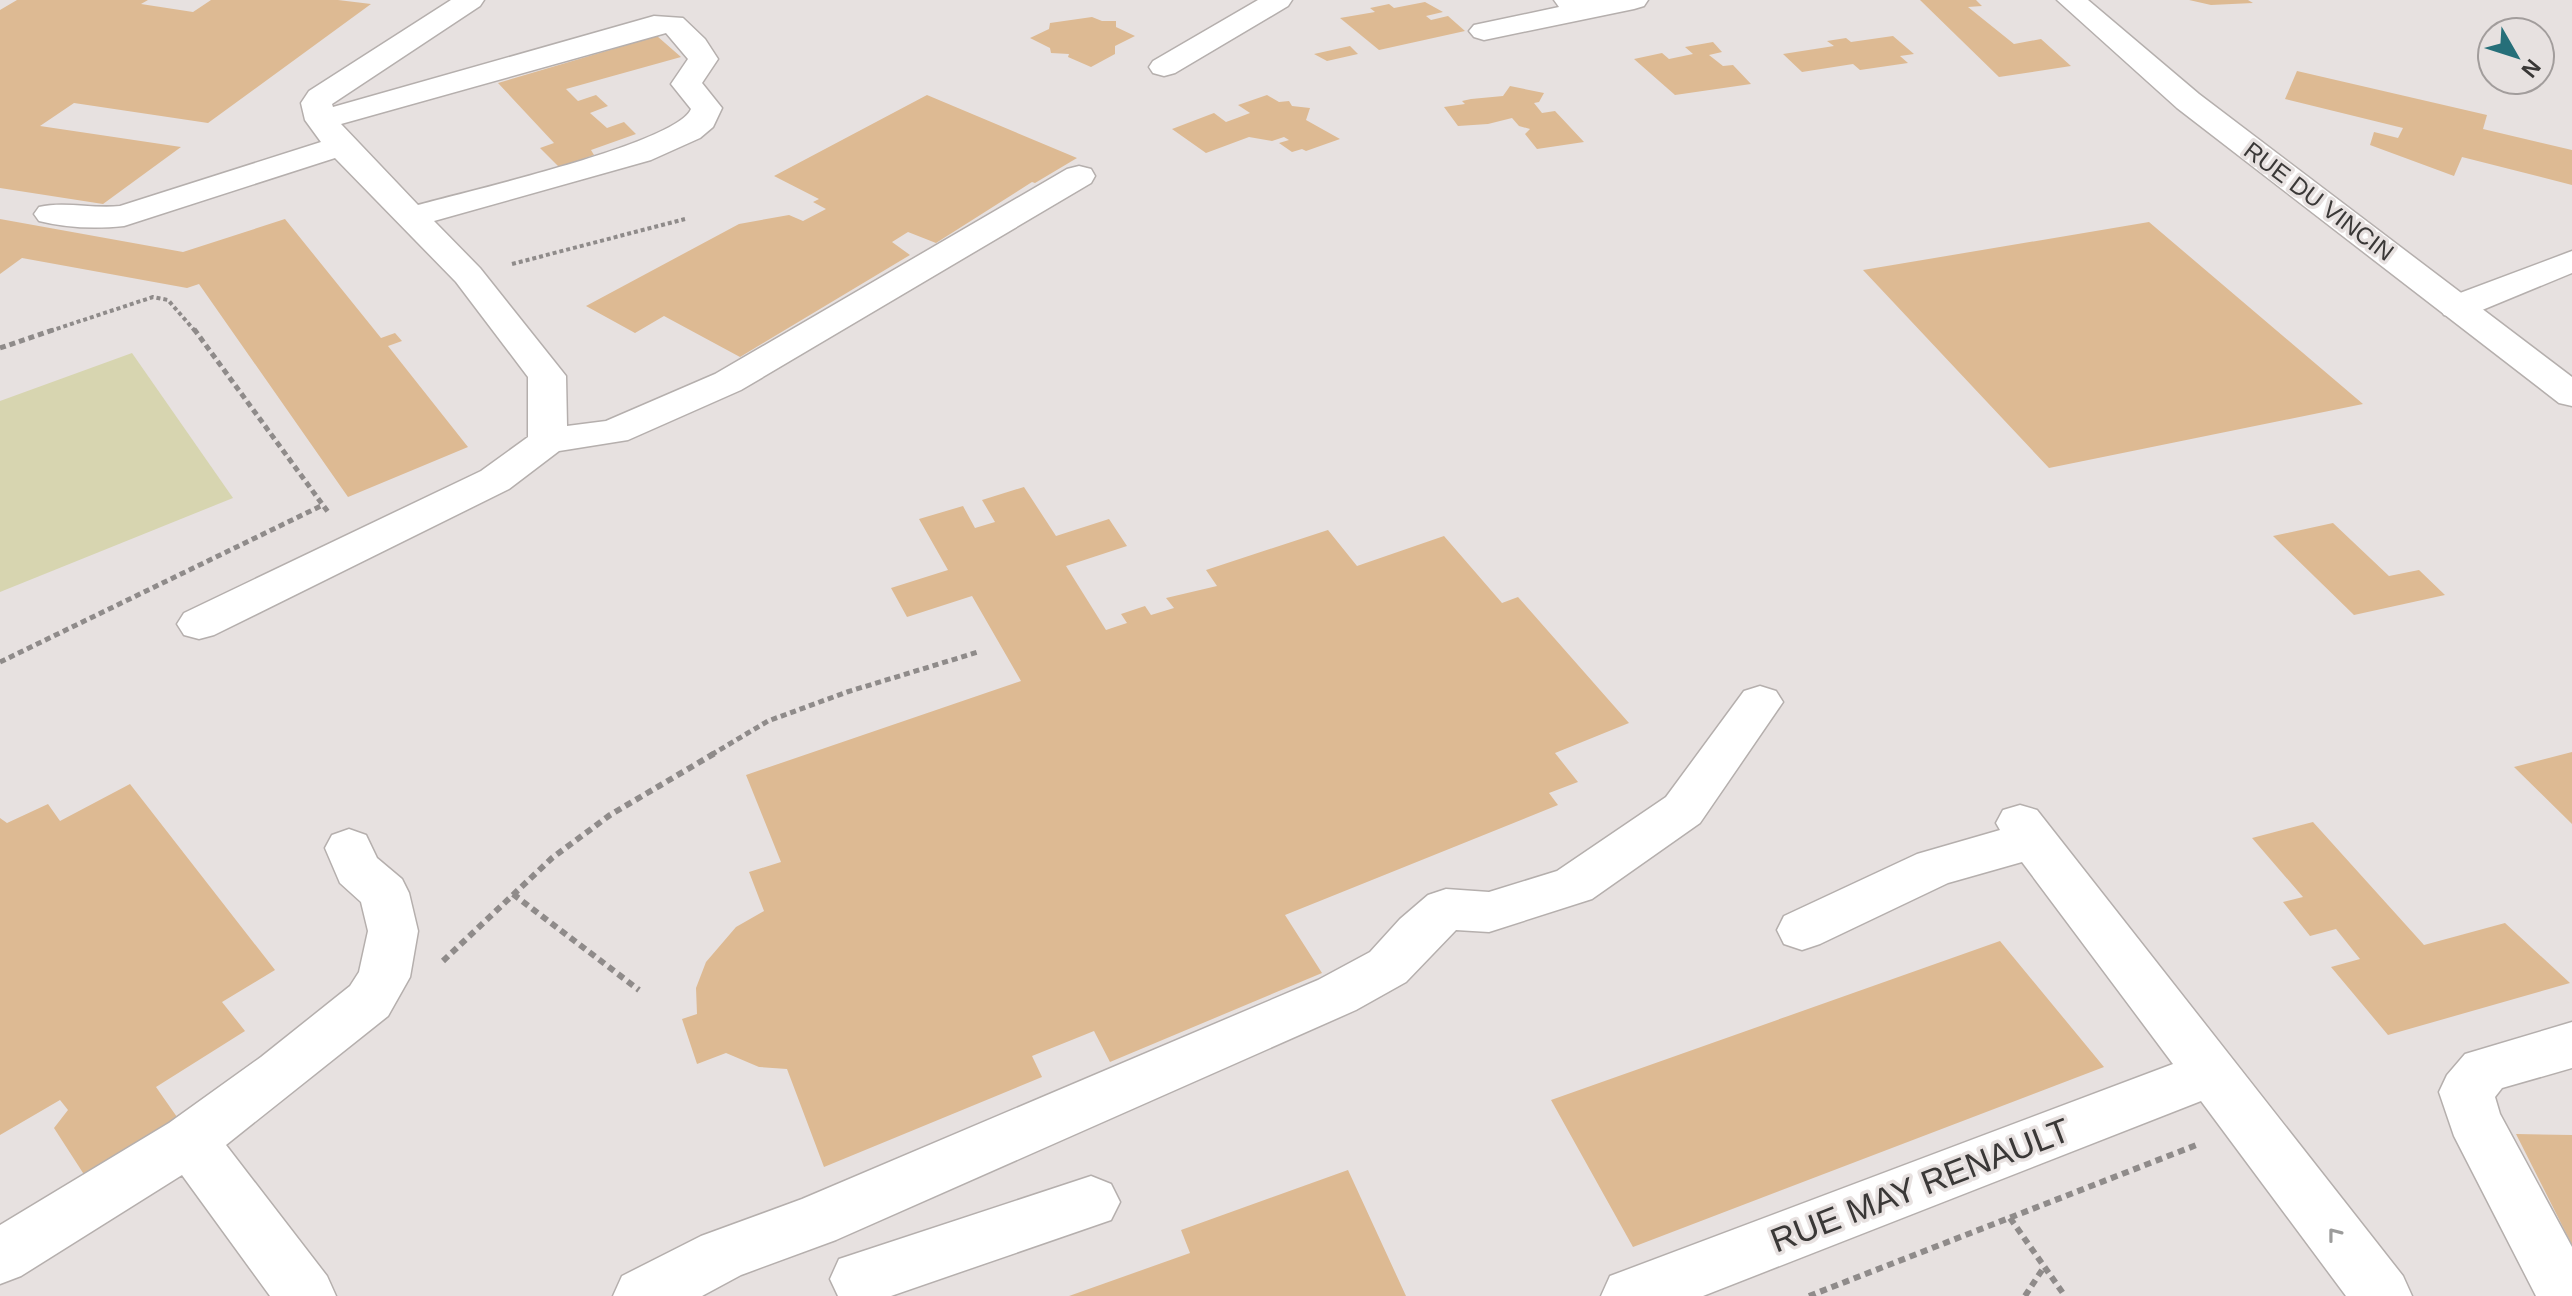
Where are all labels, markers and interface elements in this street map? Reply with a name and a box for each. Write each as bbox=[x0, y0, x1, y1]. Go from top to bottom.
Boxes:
north arrow bbox=[2476, 16, 2556, 96]
text: N bbox=[2516, 54, 2546, 82]
street label: RUE DU VINCIN bbox=[2239, 136, 2399, 266]
street label: RUE MAY RENAULT bbox=[1765, 1110, 2075, 1260]
one-way arrow bbox=[2329, 1229, 2344, 1244]

